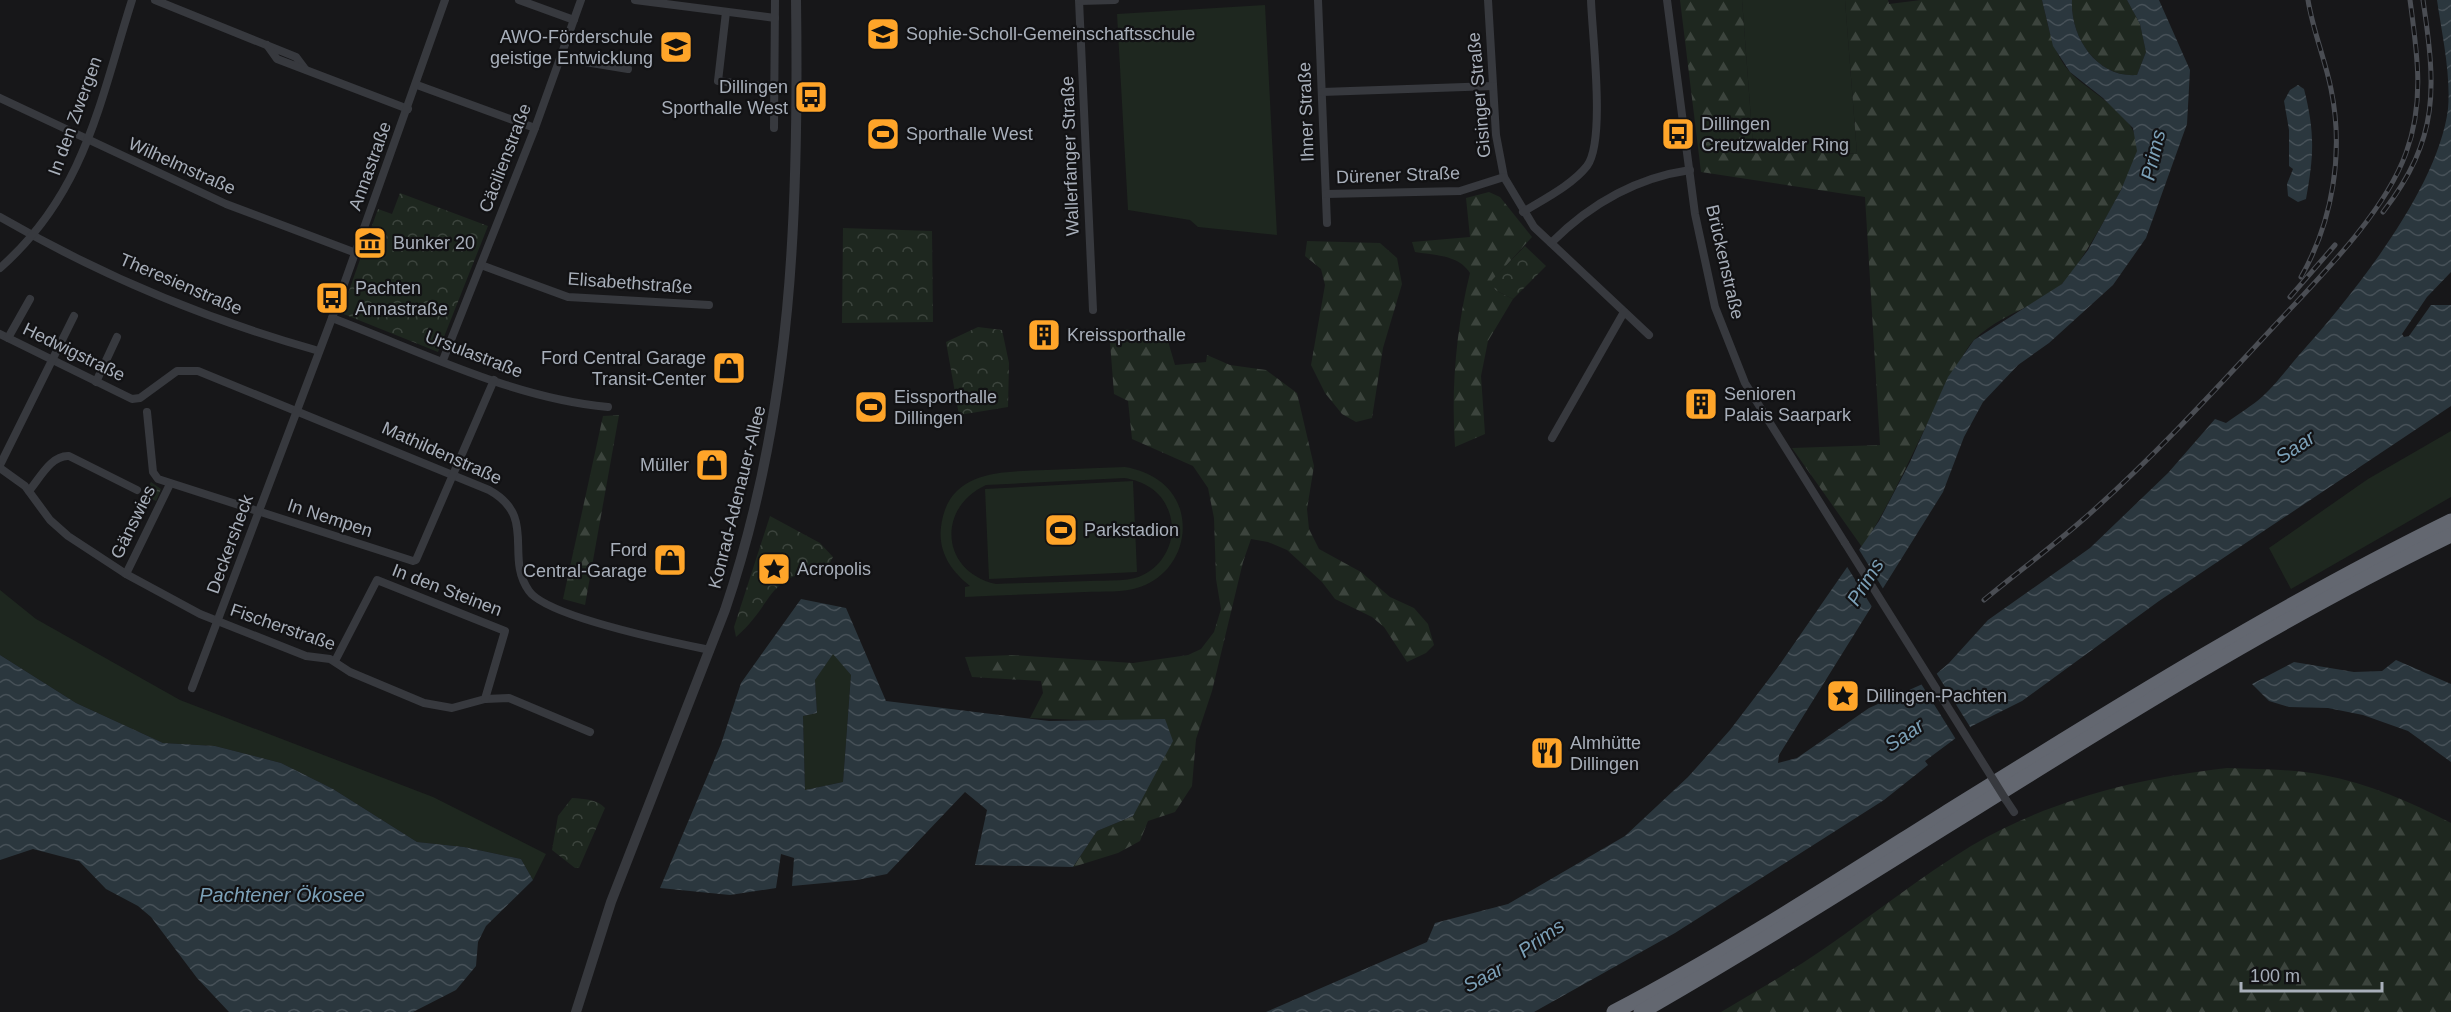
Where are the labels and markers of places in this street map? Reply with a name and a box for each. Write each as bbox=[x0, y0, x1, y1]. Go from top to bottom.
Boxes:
school or university icon: Sophie-Scholl-Gemeinschaftsschule bbox=[865, 16, 901, 52]
place label: Sophie-Scholl-Gemeinschaftsschule bbox=[906, 24, 1195, 44]
place label: AWO-Förderschule geistige Entwicklung bbox=[490, 27, 653, 68]
school or university icon: AWO-Förderschule geistige Entwicklung bbox=[658, 29, 694, 65]
place label: Dillingen Sporthalle West bbox=[661, 77, 788, 118]
bus stop icon: Dillingen Sporthalle West bbox=[793, 79, 829, 115]
place label: Dillingen Creutzwalder Ring bbox=[1701, 114, 1849, 155]
sports icon: Sporthalle West bbox=[865, 116, 901, 152]
bus stop icon: Dillingen Creutzwalder Ring bbox=[1660, 116, 1696, 152]
place label: Sporthalle West bbox=[906, 124, 1033, 144]
museum icon: Bunker 20 bbox=[352, 225, 388, 261]
place label: Bunker 20 bbox=[393, 233, 475, 253]
place label: Pachten Annastraße bbox=[355, 278, 448, 319]
bus stop icon: Pachten Annastraße bbox=[314, 280, 350, 316]
building icon: Kreissporthalle bbox=[1026, 317, 1062, 353]
place label: Kreissporthalle bbox=[1067, 325, 1186, 345]
place label: Ford Central Garage Transit-Center bbox=[541, 348, 706, 389]
shop icon: Ford Central Garage Transit-Center bbox=[711, 350, 747, 386]
place label: Senioren Palais Saarpark bbox=[1724, 384, 1852, 425]
building icon: Senioren Palais Saarpark bbox=[1683, 386, 1719, 422]
place label: Eissporthalle Dillingen bbox=[894, 387, 997, 428]
sports icon: Eissporthalle Dillingen bbox=[853, 389, 889, 425]
shop icon: Müller bbox=[694, 447, 730, 483]
place label: Müller bbox=[640, 455, 689, 475]
sports icon: Parkstadion bbox=[1043, 512, 1079, 548]
place label: Parkstadion bbox=[1084, 520, 1179, 540]
place label: Ford Central-Garage bbox=[523, 540, 647, 581]
shop icon: Ford Central-Garage bbox=[652, 542, 688, 578]
place icon: Acropolis bbox=[756, 551, 792, 587]
place label: Acropolis bbox=[797, 559, 871, 579]
place icon: Dillingen-Pachten bbox=[1825, 678, 1861, 714]
place label: Dillingen-Pachten bbox=[1866, 686, 2007, 706]
place label: Almhütte Dillingen bbox=[1570, 733, 1641, 774]
restaurant icon: Almhütte Dillingen bbox=[1529, 735, 1565, 771]

